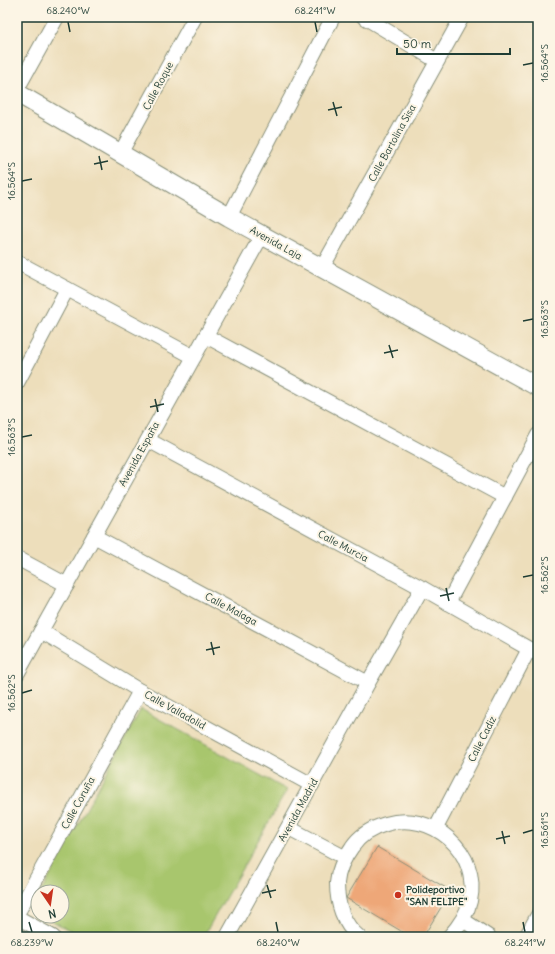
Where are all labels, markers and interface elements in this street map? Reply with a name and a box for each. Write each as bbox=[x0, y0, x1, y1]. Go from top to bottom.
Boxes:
text: 68.240°W bbox=[46, 4, 90, 17]
text: 68.241°W bbox=[295, 4, 336, 17]
scale bar bbox=[397, 30, 510, 56]
text: 50 m bbox=[403, 36, 432, 51]
text: 16.564°S bbox=[538, 44, 551, 82]
street label: Calle Roque bbox=[140, 60, 176, 112]
street label: Calle Bartolina Sisa bbox=[365, 102, 419, 184]
text: 16.564°S bbox=[5, 162, 18, 200]
street label: Avenida Laja bbox=[248, 223, 305, 263]
text: 16.563°S bbox=[538, 300, 551, 338]
text: 16.563°S bbox=[5, 418, 18, 456]
street label: Avenida España bbox=[116, 419, 162, 489]
street label: Calle Murcia bbox=[315, 527, 371, 565]
text: 16.562°S bbox=[538, 556, 551, 594]
street label: Calle Malaga bbox=[203, 590, 260, 628]
text: 16.562°S bbox=[5, 674, 18, 712]
street label: Calle Valladolid bbox=[142, 688, 208, 732]
street label: Calle Cadiz bbox=[465, 714, 499, 764]
street label: Calle Coruña bbox=[58, 774, 98, 832]
street label: Avenida Madrid bbox=[275, 776, 321, 844]
text: 16.561°S bbox=[538, 811, 551, 848]
place label: Polideportivo "SAN FELIPE" bbox=[406, 883, 468, 908]
north arrow bbox=[30, 884, 70, 924]
marker: Polideportivo "SAN FELIPE" bbox=[393, 890, 403, 900]
text: N bbox=[47, 906, 58, 921]
text: 68.239°W bbox=[11, 936, 53, 949]
text: 68.240°W bbox=[256, 936, 300, 949]
text: 68.241°W bbox=[505, 936, 546, 949]

